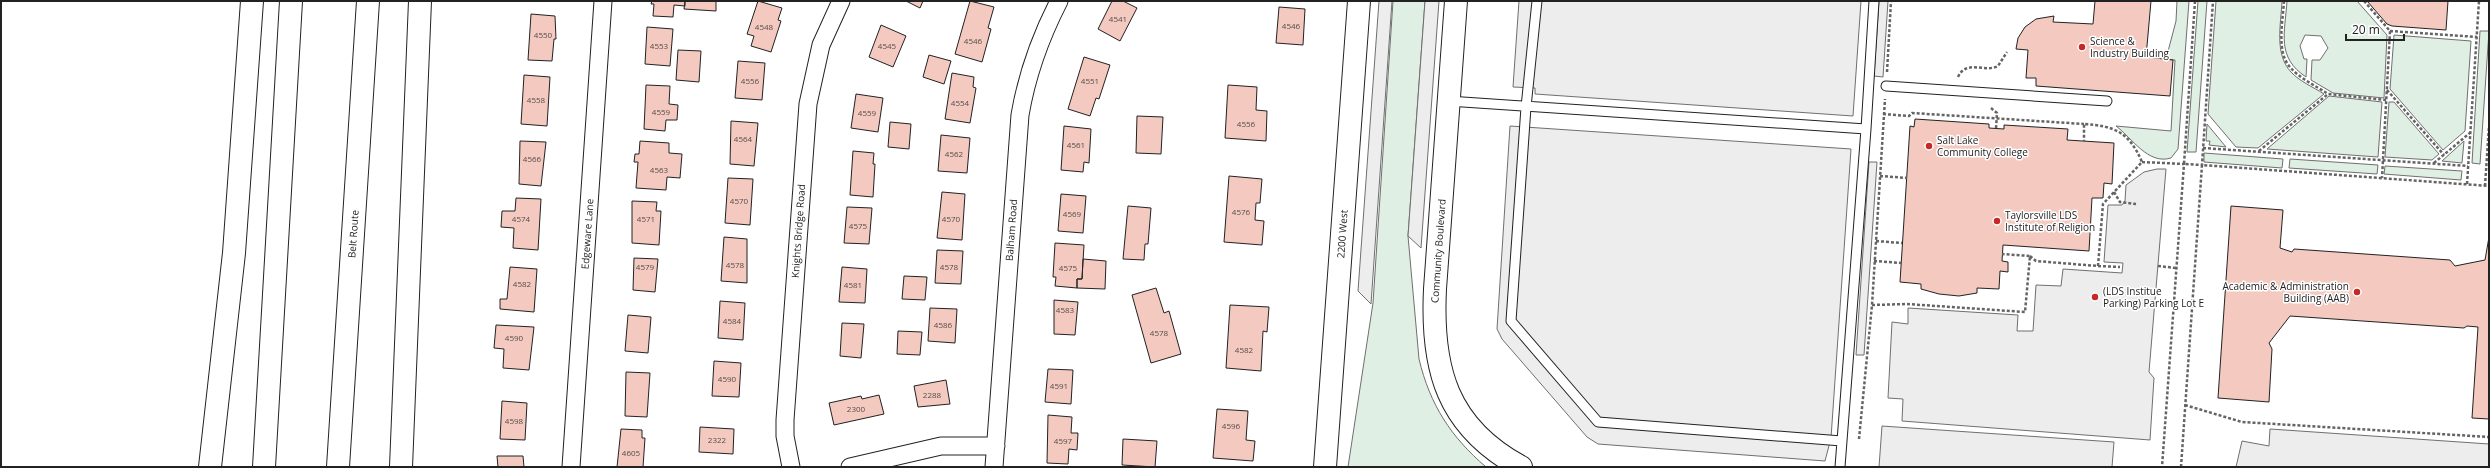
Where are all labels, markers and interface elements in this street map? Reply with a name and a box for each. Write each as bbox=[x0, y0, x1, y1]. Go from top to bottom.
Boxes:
house number: 4541 bbox=[1109, 13, 1127, 24]
scale bar bbox=[2346, 16, 2404, 42]
house number: 4546 bbox=[1282, 20, 1301, 31]
house number: 4548 bbox=[755, 21, 774, 32]
text: 20 m bbox=[2352, 21, 2380, 38]
house number: 4550 bbox=[534, 29, 553, 40]
place label: Science & Industry Building bbox=[2090, 34, 2170, 60]
house number: 4546 bbox=[964, 35, 983, 46]
house number: 4553 bbox=[650, 40, 669, 51]
house number: 4545 bbox=[878, 40, 897, 51]
marker: Science & Industry Building bbox=[2077, 42, 2087, 52]
house number: 4556 bbox=[741, 75, 760, 86]
house number: 4551 bbox=[1081, 75, 1099, 86]
house number: 4558 bbox=[527, 94, 546, 105]
house number: 4554 bbox=[951, 97, 970, 108]
house number: 4559 bbox=[652, 106, 671, 117]
house number: 4559 bbox=[858, 107, 877, 118]
house number: 4556 bbox=[1237, 118, 1256, 129]
house number: 4564 bbox=[734, 133, 753, 144]
place label: Salt Lake Community College bbox=[1937, 133, 2028, 159]
house number: 4561 bbox=[1067, 139, 1085, 150]
marker: Salt Lake Community College bbox=[1924, 141, 1934, 151]
house number: 4562 bbox=[945, 148, 964, 159]
house number: 4566 bbox=[523, 153, 542, 164]
house number: 4563 bbox=[650, 164, 669, 175]
street label: Knights Bridge Road bbox=[788, 184, 808, 278]
house number: 4570 bbox=[730, 195, 749, 206]
street label: Edgeware Lane bbox=[578, 198, 596, 270]
street label: Community Boulevard bbox=[1427, 198, 1449, 304]
street label: Balham Road bbox=[1002, 199, 1020, 261]
house number: 4576 bbox=[1232, 206, 1251, 217]
house number: 4569 bbox=[1063, 208, 1082, 219]
place label: Taylorsville LDS Institute of Religion bbox=[2005, 208, 2095, 234]
street label: Belt Route bbox=[344, 209, 362, 259]
street label: 2200 West bbox=[1333, 209, 1351, 259]
house number: 4574 bbox=[512, 213, 531, 224]
house number: 4571 bbox=[637, 213, 655, 224]
house number: 4570 bbox=[942, 213, 961, 224]
marker: Taylorsville LDS Institute of Religion bbox=[1992, 216, 2002, 226]
house number: 4575 bbox=[849, 220, 868, 231]
house number: 4578 bbox=[726, 259, 745, 270]
house number: 4579 bbox=[636, 261, 655, 272]
house number: 4578 bbox=[940, 261, 959, 272]
house number: 4575 bbox=[1059, 262, 1078, 273]
house number: 4582 bbox=[513, 278, 532, 289]
house number: 4581 bbox=[844, 279, 862, 290]
place label: Academic & Administration Building (AAB) bbox=[2222, 279, 2349, 305]
place label: (LDS Institue Parking) Parking Lot E bbox=[2103, 284, 2204, 310]
marker: Academic & Administration Building (AAB) bbox=[2352, 287, 2362, 297]
marker: (LDS Institue Parking) Parking Lot E bbox=[2090, 292, 2100, 302]
house number: 4583 bbox=[1056, 304, 1075, 315]
house number: 4584 bbox=[723, 315, 742, 326]
house number: 4586 bbox=[934, 319, 953, 330]
house number: 4578 bbox=[1150, 327, 1169, 338]
house number: 4590 bbox=[505, 332, 524, 343]
house number: 4582 bbox=[1235, 344, 1254, 355]
house number: 4590 bbox=[718, 373, 737, 384]
house number: 4591 bbox=[1050, 380, 1068, 391]
house number: 2288 bbox=[923, 389, 942, 400]
house number: 2300 bbox=[847, 403, 866, 414]
house number: 4598 bbox=[505, 415, 524, 426]
house number: 4596 bbox=[1222, 420, 1241, 431]
house number: 2322 bbox=[708, 434, 727, 445]
house number: 4597 bbox=[1054, 435, 1073, 446]
house number: 4605 bbox=[622, 447, 641, 458]

